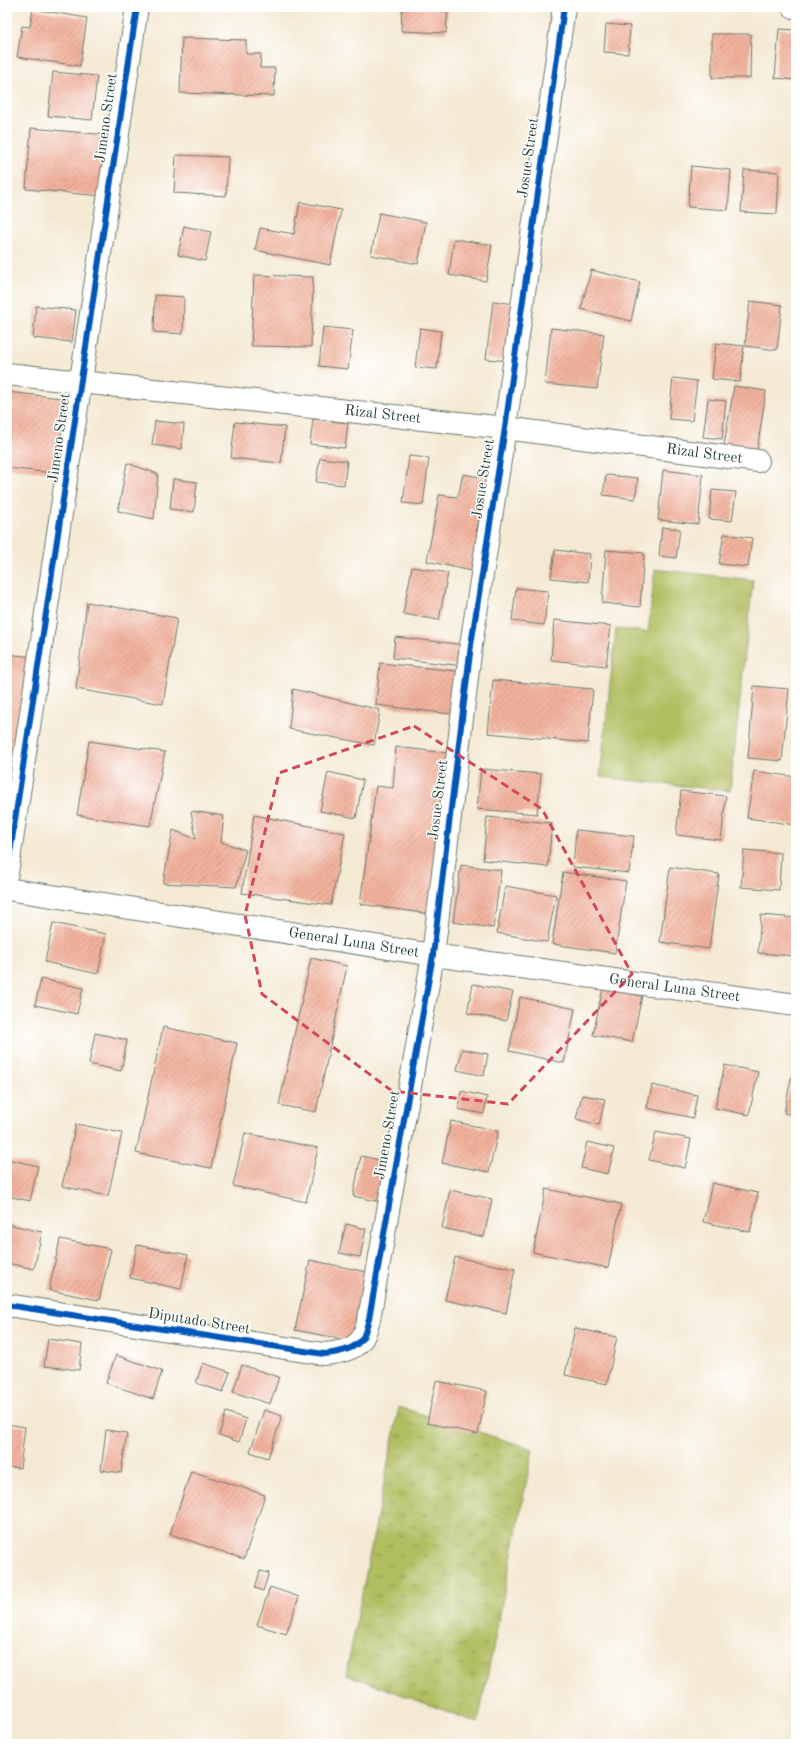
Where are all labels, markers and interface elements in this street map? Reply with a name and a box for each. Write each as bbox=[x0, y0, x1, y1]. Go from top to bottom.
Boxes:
street label: Jimeno Street bbox=[93, 72, 121, 164]
street label: Josue Street bbox=[516, 117, 542, 199]
street label: Jimeno Street bbox=[46, 392, 74, 484]
street label: Rizal Street bbox=[344, 403, 422, 426]
street label: Josue Street bbox=[470, 438, 498, 520]
street label: Rizal Street bbox=[665, 442, 743, 466]
street label: Josue Street bbox=[427, 759, 451, 841]
street label: General Luna Street bbox=[287, 925, 420, 960]
street label: General Luna Street bbox=[608, 972, 741, 1005]
street label: Jimeno Street bbox=[373, 1089, 403, 1181]
street label: Diputado Street bbox=[147, 1307, 251, 1337]

